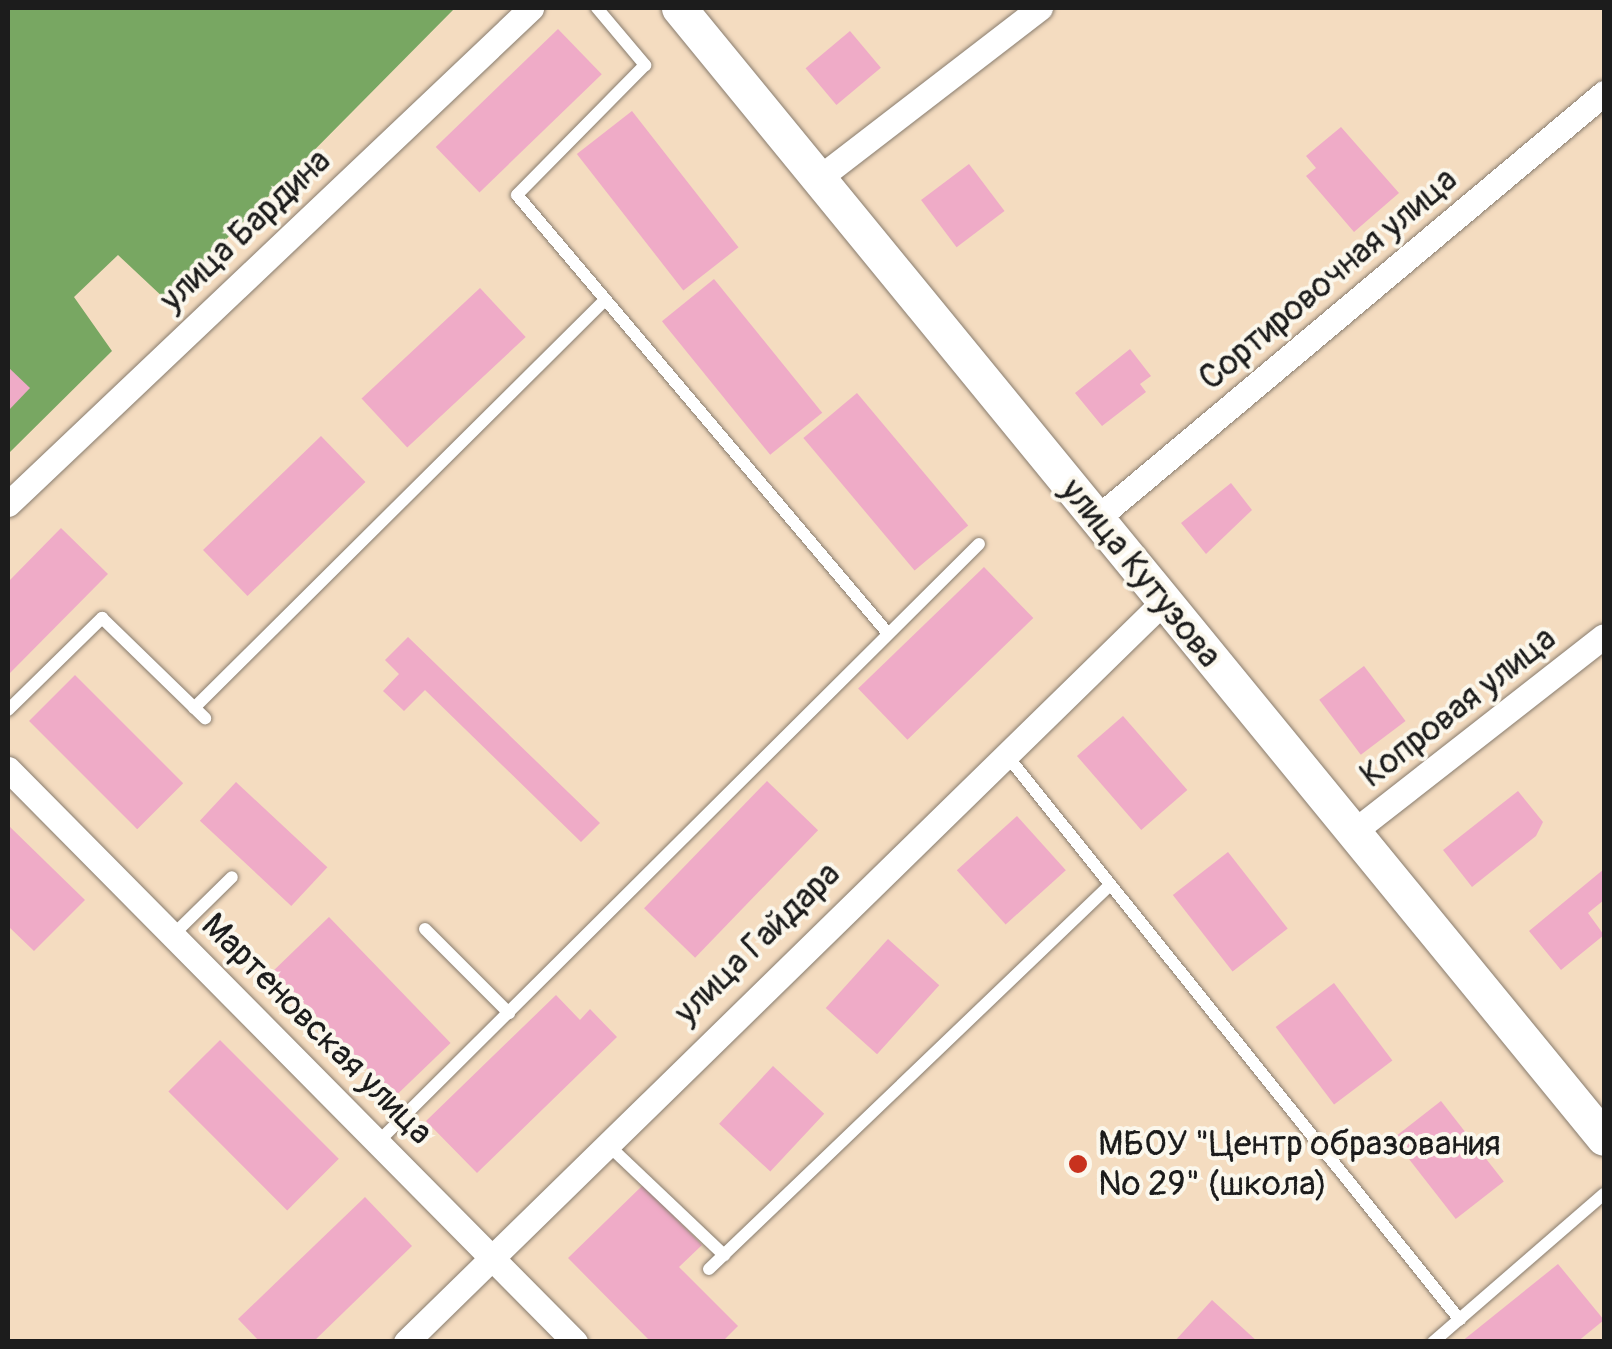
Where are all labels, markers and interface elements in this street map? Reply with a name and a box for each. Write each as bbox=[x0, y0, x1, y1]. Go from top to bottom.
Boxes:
street label: улица Бардина bbox=[151, 140, 339, 320]
street label: Сортировочная улица bbox=[1190, 159, 1466, 399]
street label: улица Кутузова bbox=[1052, 470, 1230, 676]
street label: Копровая улица bbox=[1352, 618, 1564, 796]
street label: улица Гайдара bbox=[665, 853, 849, 1033]
street label: Мартеновская улица bbox=[193, 905, 441, 1153]
place label: МБОУ "Центр образования № 29" (школа) bbox=[1098, 1123, 1501, 1205]
marker: МБОУ "Центр образования № 29" (школа) bbox=[1067, 1153, 1089, 1175]

